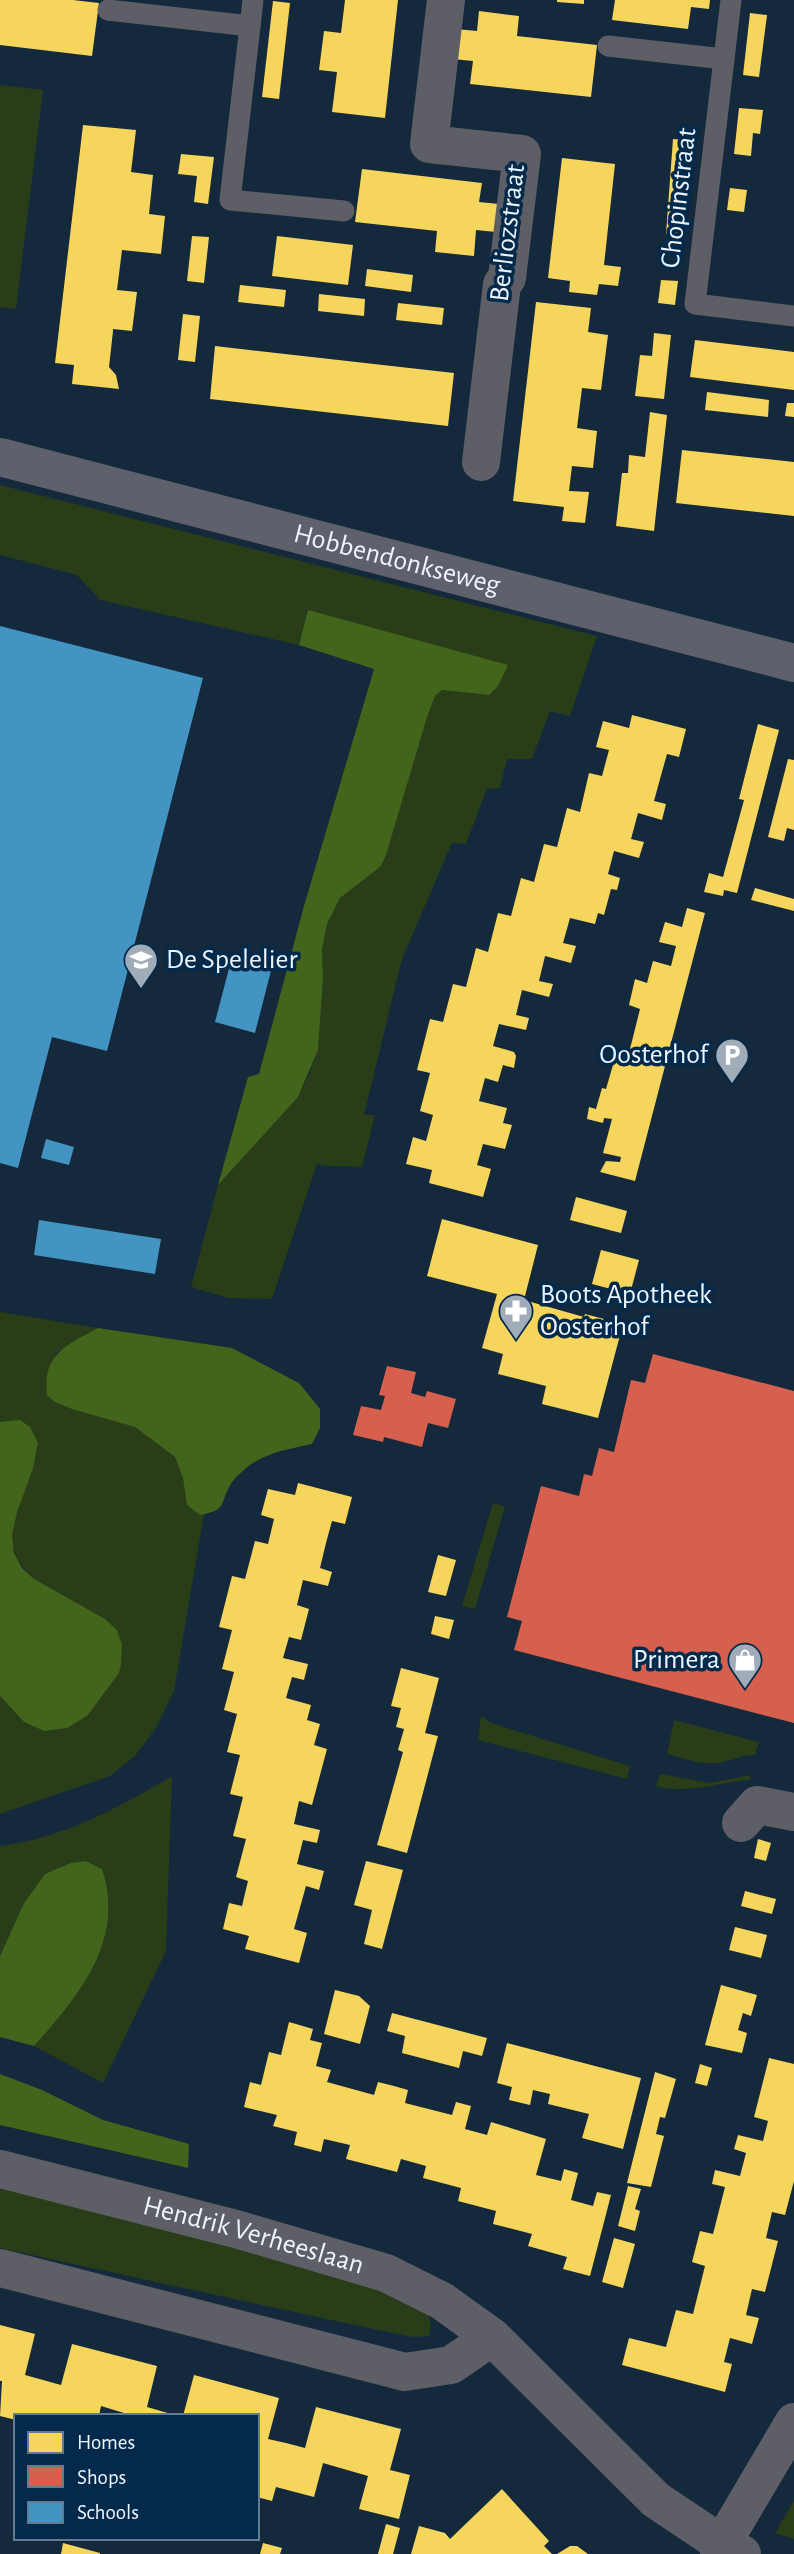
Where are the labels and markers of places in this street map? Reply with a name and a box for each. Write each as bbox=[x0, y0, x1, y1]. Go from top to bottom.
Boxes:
school or university icon: De Spelelier bbox=[122, 941, 160, 990]
place label: De Spelelier bbox=[166, 946, 297, 974]
parking icon: Oosterhof bbox=[713, 1036, 751, 1085]
place label: Oosterhof bbox=[599, 1041, 710, 1069]
place label: Boots Apotheek Oosterhof bbox=[540, 1281, 712, 1341]
pharmacy icon: Boots Apotheek Oosterhof bbox=[497, 1292, 535, 1341]
shop icon: Primera bbox=[726, 1641, 764, 1690]
place label: Primera bbox=[633, 1646, 720, 1674]

